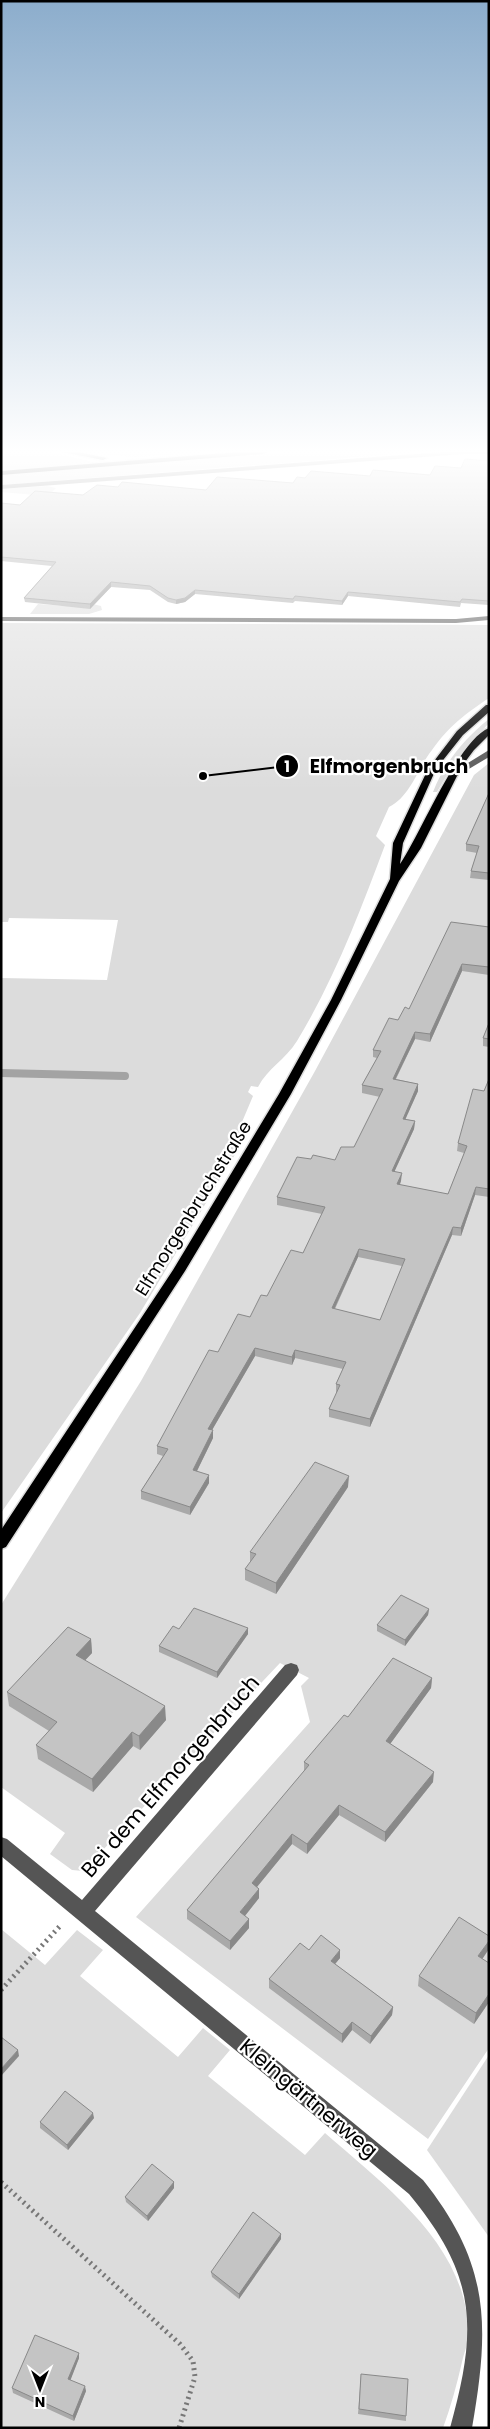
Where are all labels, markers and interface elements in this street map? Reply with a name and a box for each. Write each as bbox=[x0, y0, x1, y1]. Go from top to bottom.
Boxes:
callout: Elfmorgenbruch bbox=[275, 749, 478, 783]
text: Elfmorgenbruch bbox=[310, 753, 468, 780]
text: 1 bbox=[284, 756, 290, 777]
street label: Elfmorgenbruchstraße bbox=[129, 1116, 257, 1300]
street label: Bei dem Elfmorgenbruch bbox=[74, 1669, 266, 1883]
street label: Kleingärtnerweg bbox=[234, 2032, 384, 2164]
north arrow bbox=[15, 2364, 65, 2414]
text: N bbox=[35, 2392, 45, 2412]

